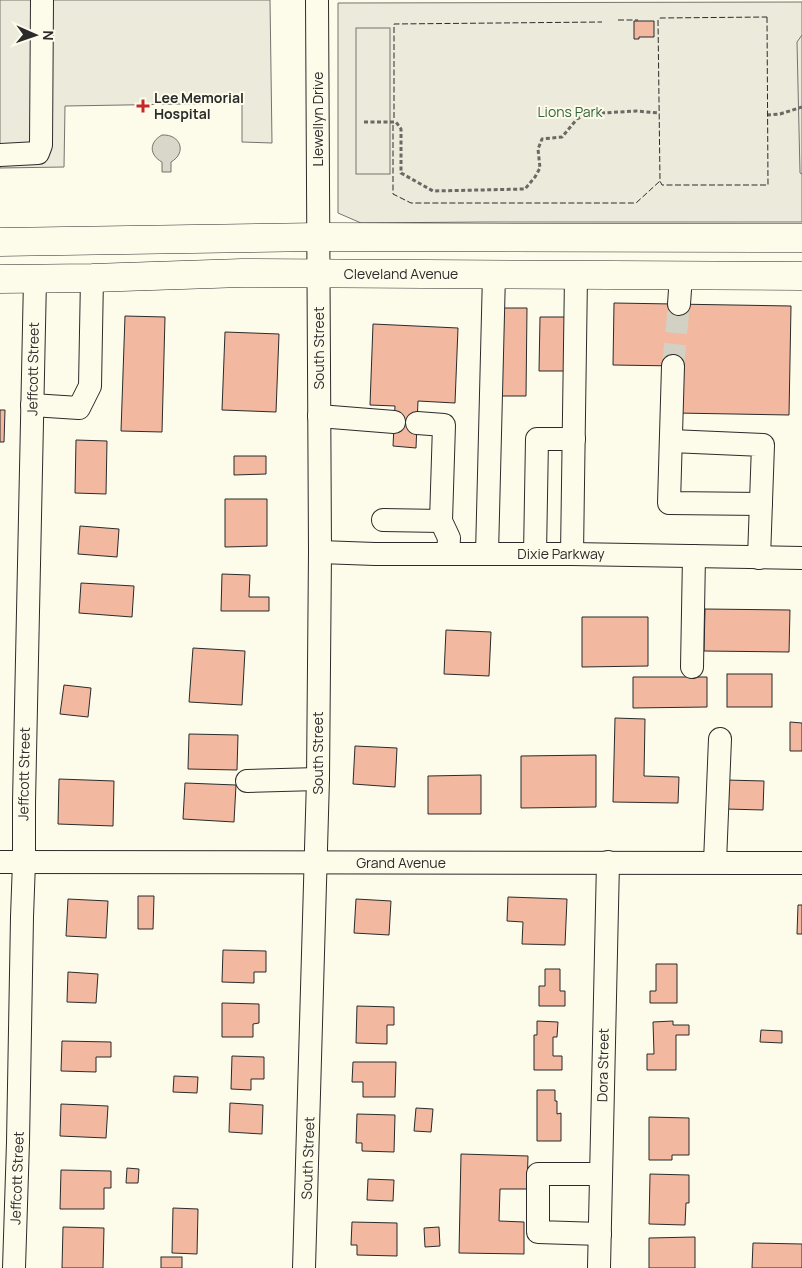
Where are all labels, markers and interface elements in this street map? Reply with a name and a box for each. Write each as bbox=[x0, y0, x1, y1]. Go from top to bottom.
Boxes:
north arrow bbox=[10, 10, 60, 60]
text: N bbox=[39, 30, 58, 41]
street label: Llewellyn Drive bbox=[308, 72, 327, 166]
place label: Lee Memorial Hospital bbox=[154, 88, 244, 123]
marker: Lee Memorial Hospital bbox=[136, 99, 150, 113]
park label: Lions Park bbox=[537, 102, 604, 121]
street label: Cleveland Avenue bbox=[344, 264, 458, 283]
street label: South Street bbox=[309, 306, 328, 390]
street label: Jeffcott Street bbox=[22, 322, 43, 416]
street label: Dixie Parkway bbox=[517, 544, 605, 563]
street label: South Street bbox=[308, 711, 327, 795]
street label: Jeffcott Street bbox=[13, 727, 34, 821]
street label: Grand Avenue bbox=[356, 853, 446, 872]
street label: Dora Street bbox=[592, 1027, 613, 1102]
street label: South Street bbox=[297, 1116, 318, 1200]
street label: Jeffcott Street bbox=[5, 1130, 28, 1225]

